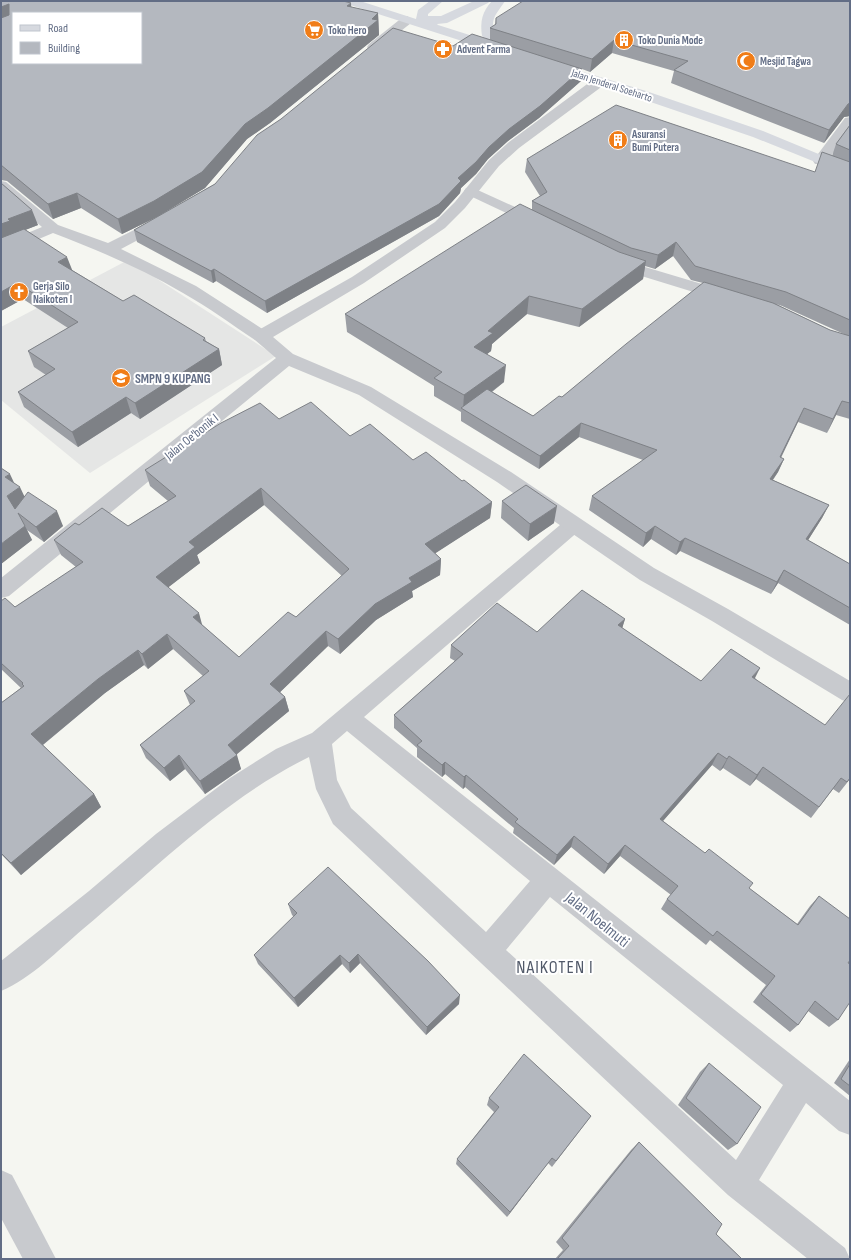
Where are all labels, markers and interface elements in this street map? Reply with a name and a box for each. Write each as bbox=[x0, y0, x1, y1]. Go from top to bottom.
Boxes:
legend bbox=[12, 12, 142, 64]
supermarket icon: Toko Hero bbox=[303, 19, 325, 41]
text: Road bbox=[48, 21, 68, 36]
place label: Toko Hero bbox=[328, 24, 367, 37]
building icon: Toko Dunia Mode bbox=[613, 29, 635, 51]
place label: Toko Dunia Mode bbox=[638, 34, 703, 47]
pharmacy icon: Advent Farma bbox=[432, 38, 454, 60]
text: Building bbox=[48, 41, 80, 56]
place label: Advent Farma bbox=[456, 43, 511, 56]
mosque icon: Mesjid Tagwa bbox=[735, 50, 757, 72]
place label: Mesjid Tagwa bbox=[760, 55, 811, 68]
street label: Jalan Jenderal Soeharto bbox=[569, 66, 654, 105]
place label: Asuransi Bumi Putera bbox=[631, 128, 680, 154]
building icon: Asuransi Bumi Putera bbox=[607, 129, 629, 151]
place label: Gerja Silo Naikoten I bbox=[33, 280, 72, 306]
church icon: Gerja Silo Naikoten I bbox=[8, 281, 30, 303]
school or university icon: SMPN 9 KUPANG bbox=[110, 367, 132, 389]
place label: SMPN 9 KUPANG bbox=[135, 371, 211, 387]
street label: Jalan Oe'bonik I bbox=[161, 410, 222, 464]
street label: Jalan Noelmuti bbox=[560, 888, 633, 952]
district label: NAIKOTEN I bbox=[516, 957, 594, 978]

